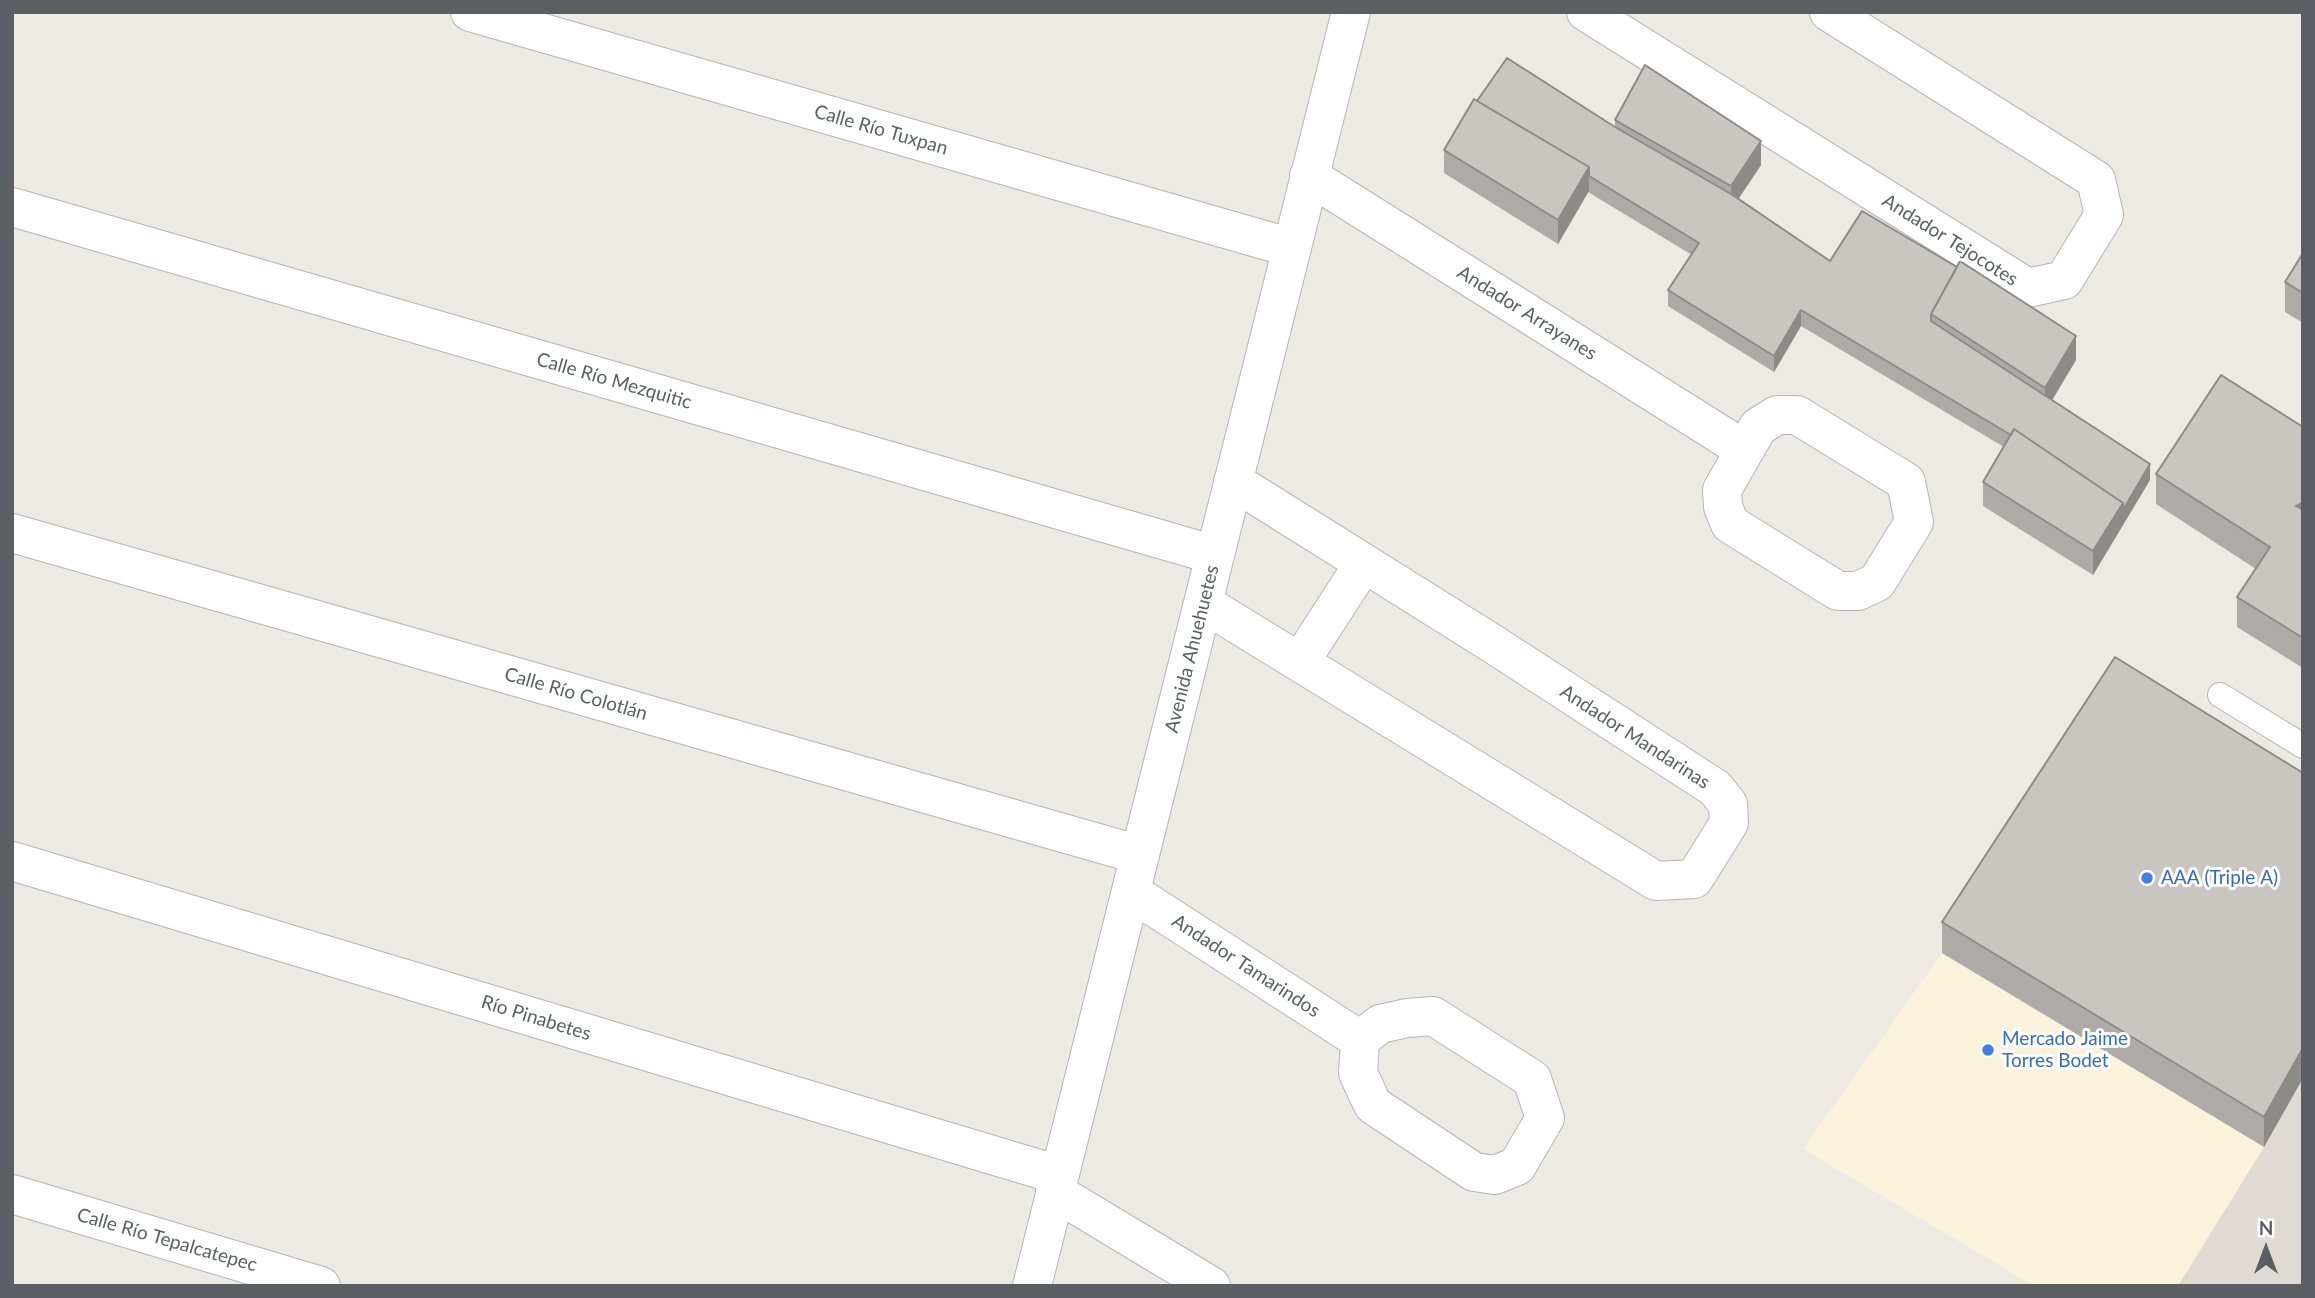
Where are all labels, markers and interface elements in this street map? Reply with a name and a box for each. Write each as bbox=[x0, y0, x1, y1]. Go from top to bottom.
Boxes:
street label: Calle Río Tuxpan bbox=[812, 100, 950, 160]
street label: Andador Tejocotes bbox=[1878, 189, 2022, 291]
street label: Andador Arrayanes bbox=[1453, 261, 1601, 365]
street label: Calle Río Mezquitic bbox=[534, 348, 694, 414]
street label: Avenida Ahuehuetes bbox=[1160, 563, 1224, 735]
street label: Calle Río Colotlán bbox=[502, 663, 650, 725]
street label: Andador Mandarinas bbox=[1556, 680, 1714, 794]
place label: AAA (Triple A) bbox=[2161, 867, 2278, 889]
marker: AAA (Triple A) bbox=[2139, 870, 2155, 886]
street label: Andador Tamarindos bbox=[1168, 910, 1324, 1022]
street label: Río Pinabetes bbox=[478, 990, 594, 1046]
place label: Mercado Jaime Torres Bodet bbox=[2002, 1028, 2128, 1072]
marker: Mercado Jaime Torres Bodet bbox=[1980, 1042, 1996, 1058]
street label: Calle Río Tepalcatepec bbox=[74, 1203, 260, 1277]
north arrow bbox=[2231, 1214, 2301, 1284]
text: N bbox=[2259, 1216, 2273, 1239]

